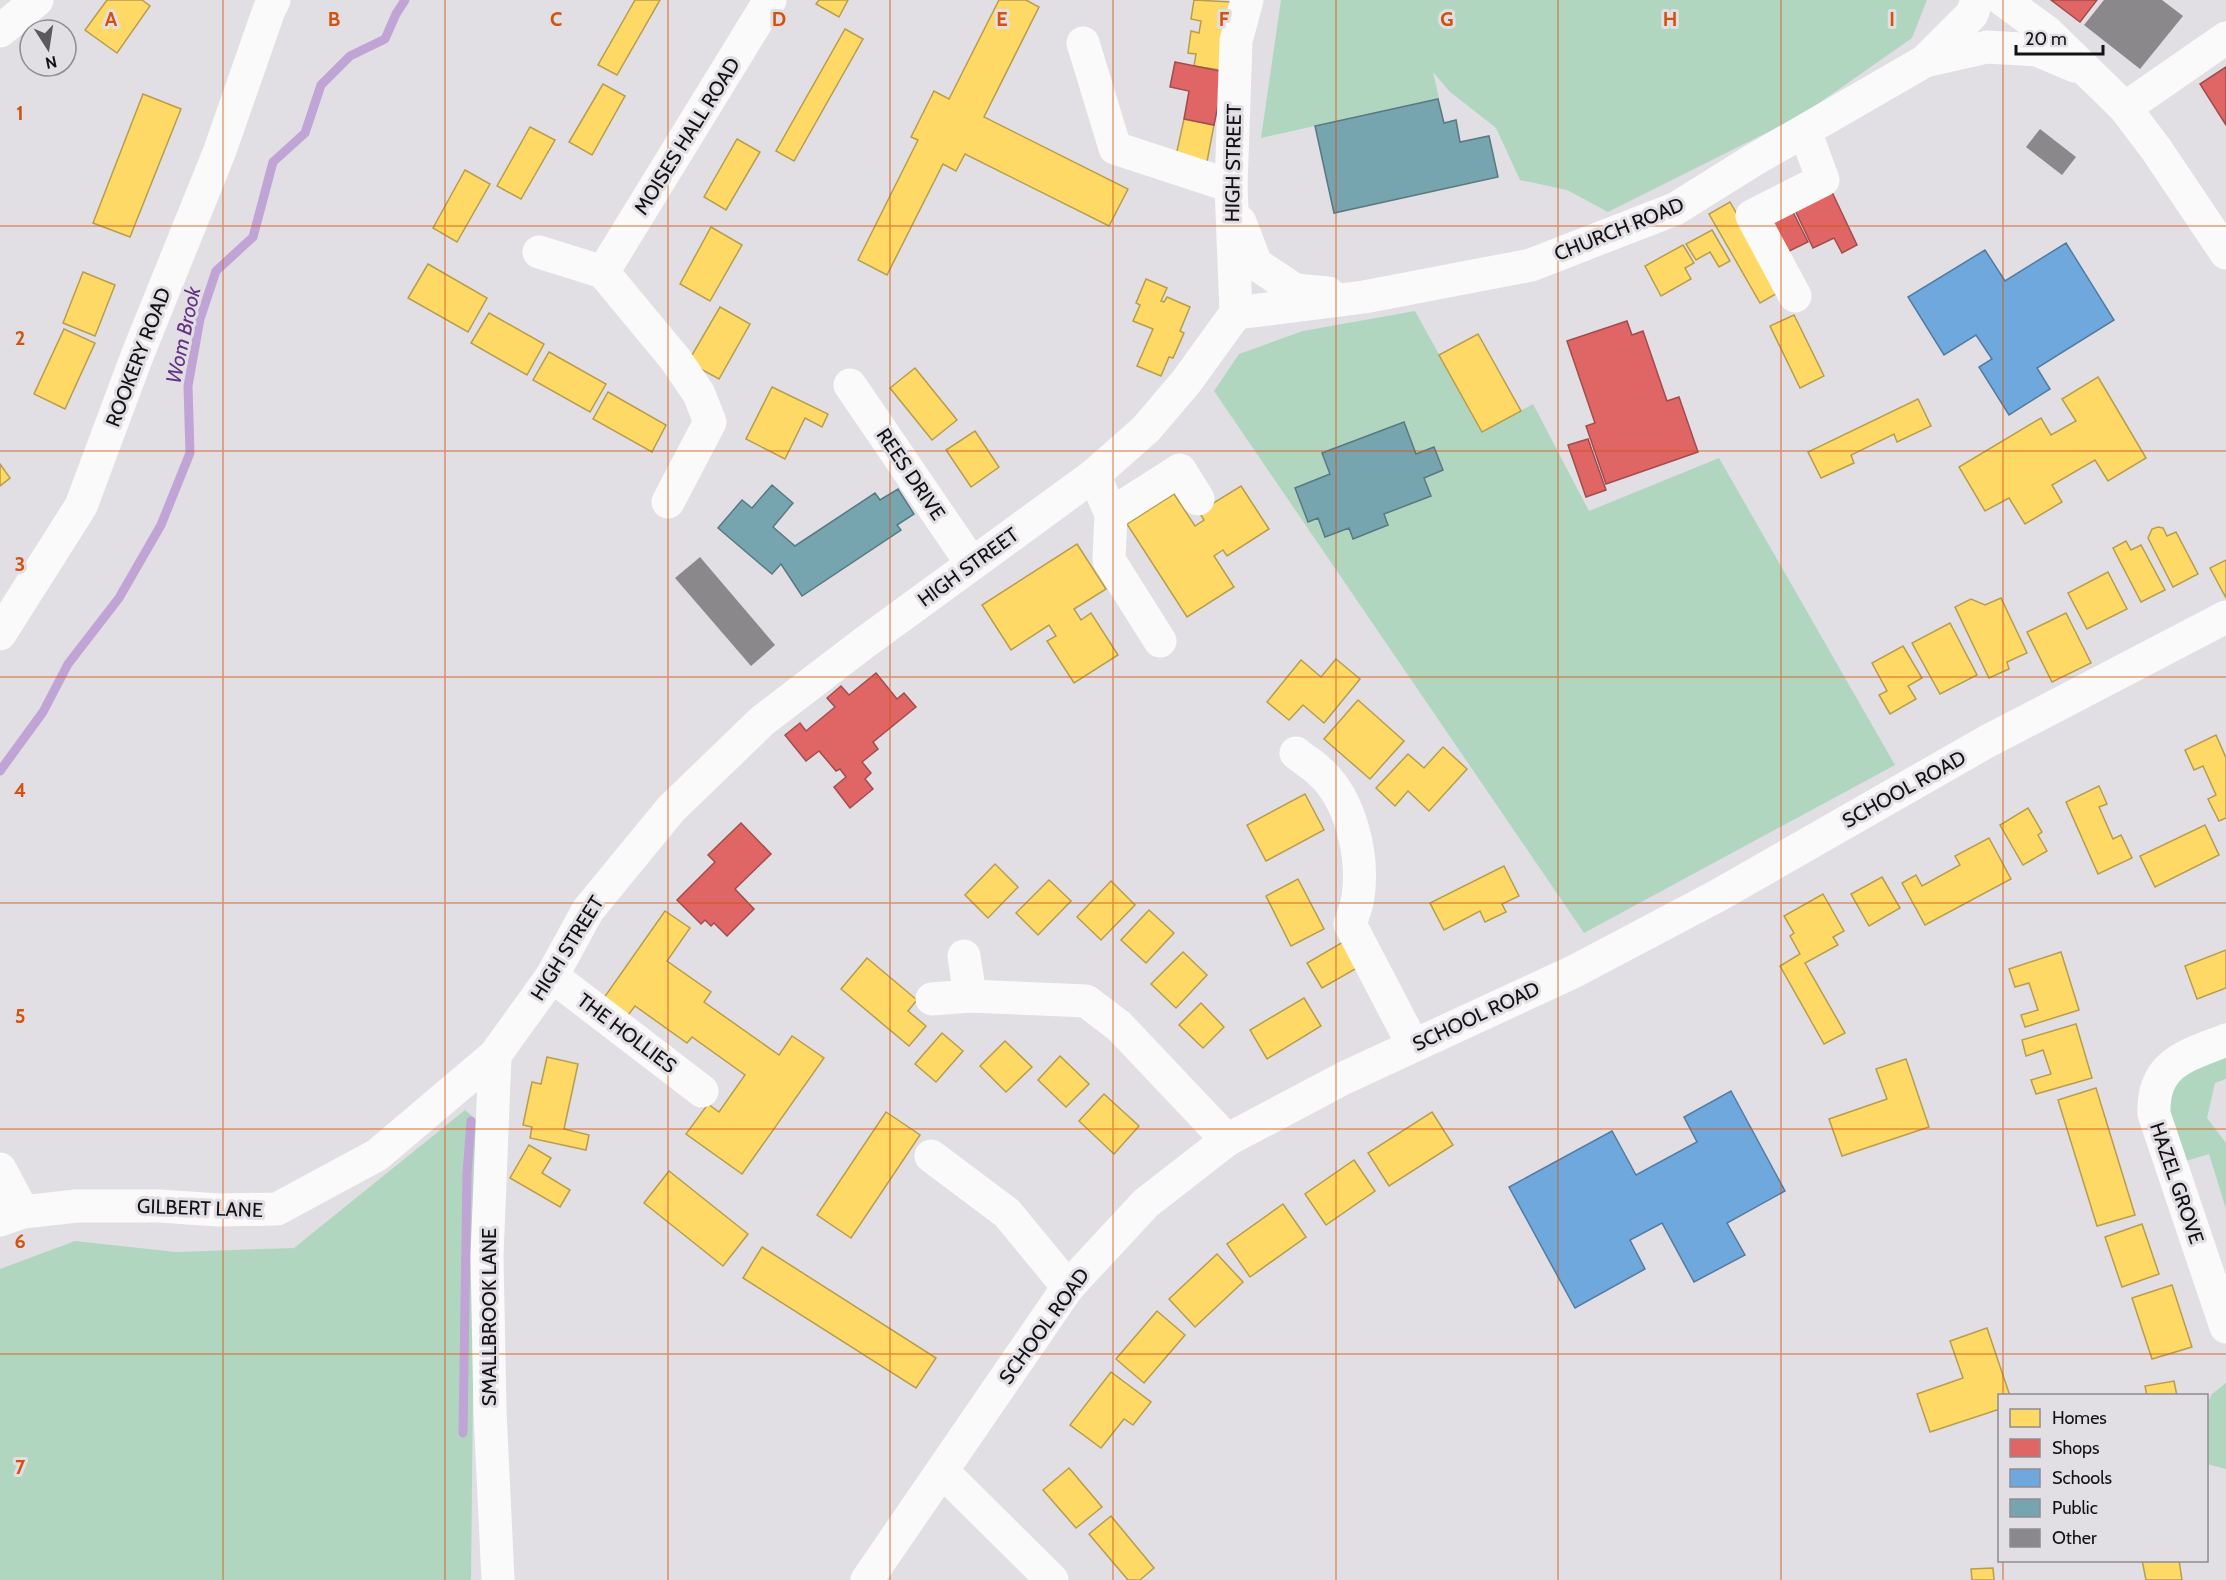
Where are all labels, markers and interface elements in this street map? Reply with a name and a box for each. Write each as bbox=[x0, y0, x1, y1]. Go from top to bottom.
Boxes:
text: A bbox=[105, 7, 118, 31]
text: B bbox=[328, 7, 340, 31]
text: C bbox=[550, 7, 562, 31]
text: D bbox=[772, 7, 786, 31]
text: E bbox=[996, 7, 1008, 31]
text: F bbox=[1219, 7, 1230, 31]
text: G bbox=[1440, 7, 1454, 31]
text: H bbox=[1663, 7, 1677, 31]
text: I bbox=[1889, 7, 1895, 31]
north arrow bbox=[18, 18, 78, 78]
scale bar bbox=[2016, 18, 2103, 56]
text: 20 m bbox=[2025, 28, 2067, 50]
text: N bbox=[44, 52, 59, 73]
street label: MOISES HALL ROAD bbox=[629, 53, 745, 219]
text: 1 bbox=[16, 101, 24, 125]
street label: HIGH STREET bbox=[1220, 103, 1246, 222]
street label: CHURCH ROAD bbox=[1551, 192, 1687, 266]
water label: Wom Brook bbox=[161, 283, 206, 386]
street label: ROOKERY ROAD bbox=[100, 284, 176, 430]
text: 2 bbox=[15, 326, 25, 350]
street label: REES DRIVE bbox=[872, 424, 950, 524]
street label: HIGH STREET bbox=[913, 522, 1023, 612]
text: 3 bbox=[15, 552, 25, 576]
street label: SCHOOL ROAD bbox=[1838, 745, 1970, 833]
text: 4 bbox=[14, 778, 26, 802]
street label: HIGH STREET bbox=[525, 891, 609, 1005]
street label: SCHOOL ROAD bbox=[1409, 976, 1543, 1056]
street label: THE HOLLIES bbox=[573, 988, 682, 1078]
text: 5 bbox=[15, 1004, 25, 1028]
street label: HAZEL GROVE bbox=[2145, 1119, 2209, 1247]
street label: GILBERT LANE bbox=[137, 1194, 263, 1222]
street label: SMALLBROOK LANE bbox=[477, 1228, 501, 1406]
text: 6 bbox=[14, 1229, 26, 1253]
street label: SCHOOL ROAD bbox=[994, 1263, 1094, 1389]
legend bbox=[1998, 1394, 2208, 1562]
text: Homes bbox=[2052, 1407, 2107, 1429]
text: Shops bbox=[2052, 1437, 2100, 1459]
text: 7 bbox=[15, 1455, 26, 1479]
text: Schools bbox=[2052, 1467, 2112, 1489]
text: Public bbox=[2052, 1497, 2098, 1519]
text: Other bbox=[2052, 1527, 2097, 1549]

